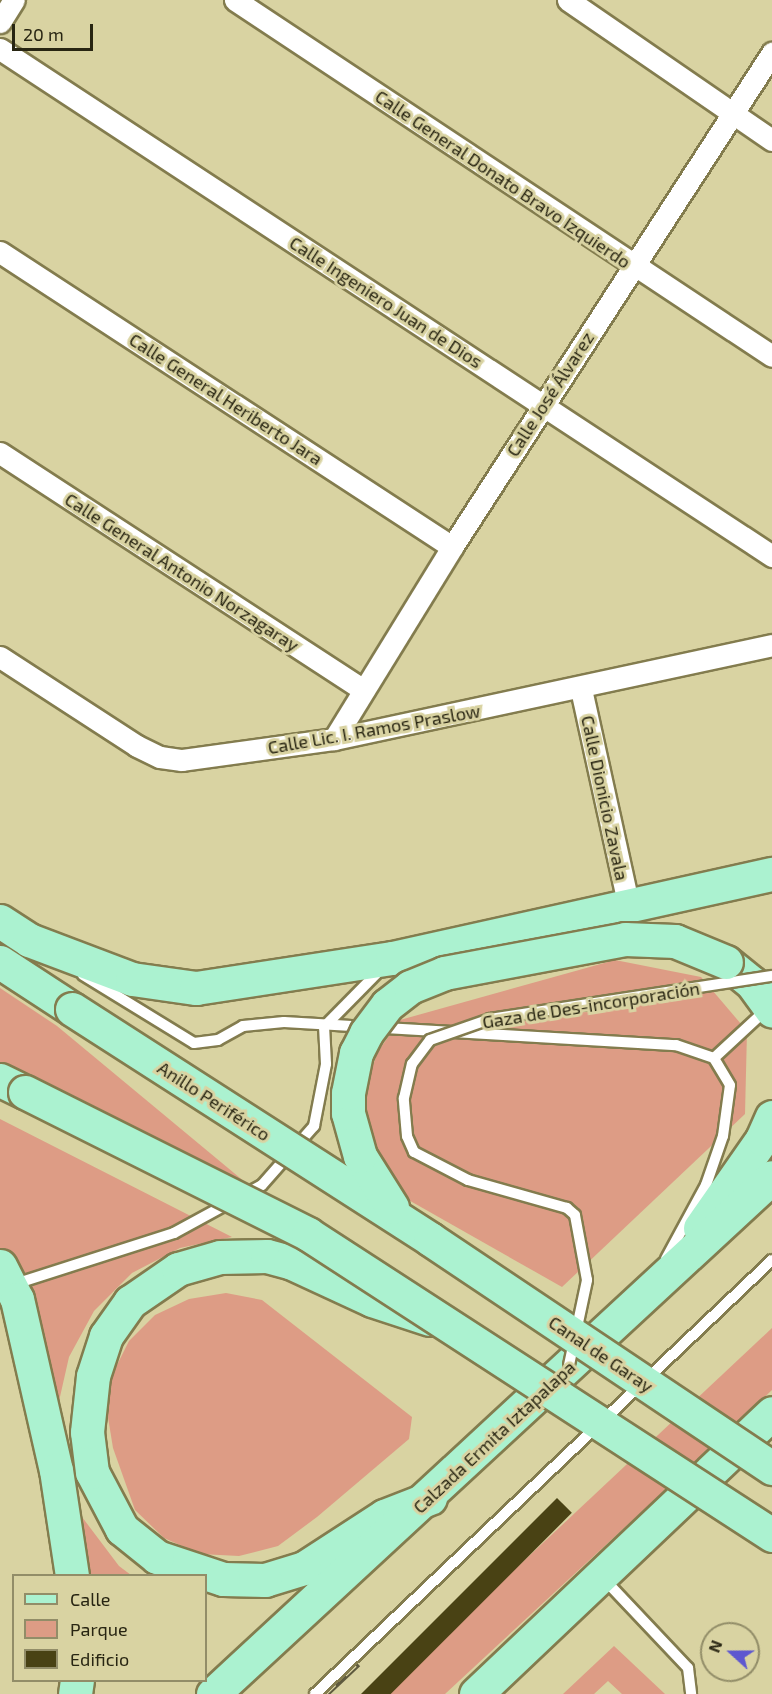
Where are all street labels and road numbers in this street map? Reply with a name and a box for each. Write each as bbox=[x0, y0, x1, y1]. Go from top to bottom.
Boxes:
street label: Calle General Donato Bravo Izquierdo bbox=[371, 85, 635, 273]
street label: Calle Ingeniero Juan de Dios bbox=[285, 231, 487, 373]
street label: Calle José Álvarez bbox=[501, 327, 599, 461]
street label: Calle General Heriberto Jara bbox=[125, 328, 327, 470]
street label: Calle General Antonio Norzagaray bbox=[61, 488, 303, 656]
street label: Calle Lic. I. Ramos Praslow bbox=[266, 700, 482, 758]
street label: Calle Dionicio Zavala bbox=[577, 713, 633, 883]
street label: Gaza de Des-incorporación bbox=[481, 977, 701, 1033]
street label: Anillo Periférico bbox=[154, 1057, 274, 1145]
street label: Canal de Garay bbox=[545, 1311, 657, 1397]
street label: Calzada Ermita Iztapalapa bbox=[409, 1356, 579, 1518]

